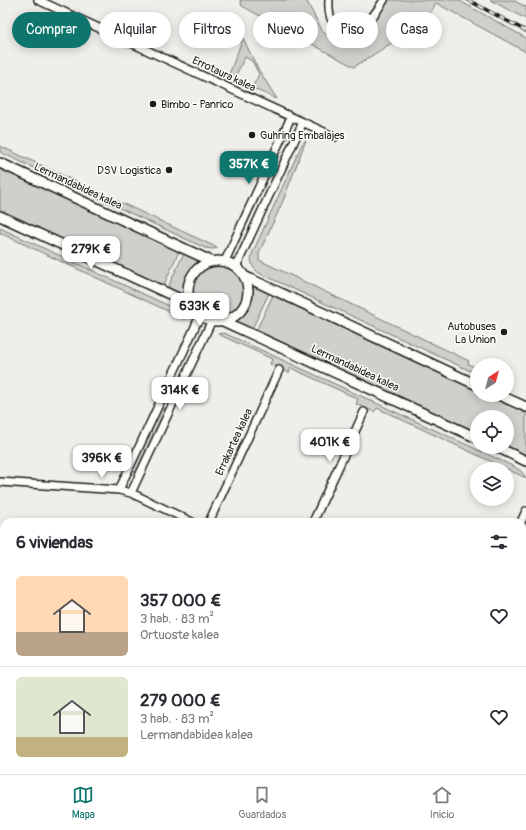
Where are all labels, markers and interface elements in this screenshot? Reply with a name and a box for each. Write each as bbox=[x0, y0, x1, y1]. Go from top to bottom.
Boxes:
chip: Comprar bbox=[12, 12, 91, 48]
chip: Alquilar bbox=[99, 12, 171, 48]
chip: Filtros bbox=[179, 12, 245, 48]
chip: Nuevo bbox=[253, 12, 318, 48]
chip: Piso bbox=[326, 12, 378, 48]
chip: Casa bbox=[386, 12, 442, 48]
street label: Errotaura kalea bbox=[190, 54, 258, 94]
place label: Bimbo - Panrico bbox=[161, 98, 234, 111]
marker: Bimbo - Panrico bbox=[148, 99, 158, 109]
place label: Guhring Embalajes bbox=[260, 129, 345, 142]
marker: Guhring Embalajes bbox=[247, 130, 257, 140]
pin: 357K € bbox=[216, 151, 282, 185]
text: 357K € bbox=[229, 156, 269, 172]
street label: Lermandabidea kalea bbox=[32, 160, 124, 212]
place label: DSV Logistica bbox=[97, 164, 161, 177]
marker: DSV Logistica bbox=[164, 165, 174, 175]
pin: 279K € bbox=[58, 236, 124, 270]
text: 279K € bbox=[71, 241, 111, 257]
pin: 633K € bbox=[167, 293, 233, 327]
text: 633K € bbox=[179, 298, 221, 314]
place label: Autobuses La Union bbox=[447, 320, 496, 346]
marker: Autobuses La Union bbox=[499, 327, 509, 337]
street label: Lermandabidea kalea bbox=[309, 342, 401, 394]
north arrow bbox=[470, 358, 514, 402]
map controls bbox=[470, 358, 514, 506]
pin: 314K € bbox=[147, 377, 213, 411]
text: 314K € bbox=[160, 382, 200, 398]
street label: Errakartea kalea bbox=[213, 406, 255, 478]
button: locate bbox=[470, 410, 514, 454]
pin: 401K € bbox=[297, 429, 363, 463]
text: 401K € bbox=[310, 434, 350, 450]
pin: 396K € bbox=[69, 445, 135, 479]
text: 396K € bbox=[82, 450, 122, 466]
button: layers bbox=[470, 462, 514, 506]
icon: filters bbox=[488, 531, 510, 553]
text: 6 viviendas bbox=[16, 532, 93, 553]
text: 357 000 € bbox=[140, 590, 221, 611]
icon: home bbox=[48, 592, 96, 640]
icon: heart bbox=[488, 605, 510, 627]
text: 3 hab. · 83 m² bbox=[140, 611, 214, 627]
text: Ortuoste kalea bbox=[140, 627, 219, 643]
text: 279 000 € bbox=[140, 690, 221, 711]
icon: home bbox=[48, 693, 96, 741]
icon: heart bbox=[488, 706, 510, 728]
text: 3 hab. · 83 m² bbox=[140, 711, 214, 727]
text: Lermandabidea kalea bbox=[140, 727, 253, 743]
tab: Mapa bbox=[72, 784, 95, 821]
tab: Guardados bbox=[238, 784, 286, 821]
tab: Inicio bbox=[430, 784, 454, 821]

